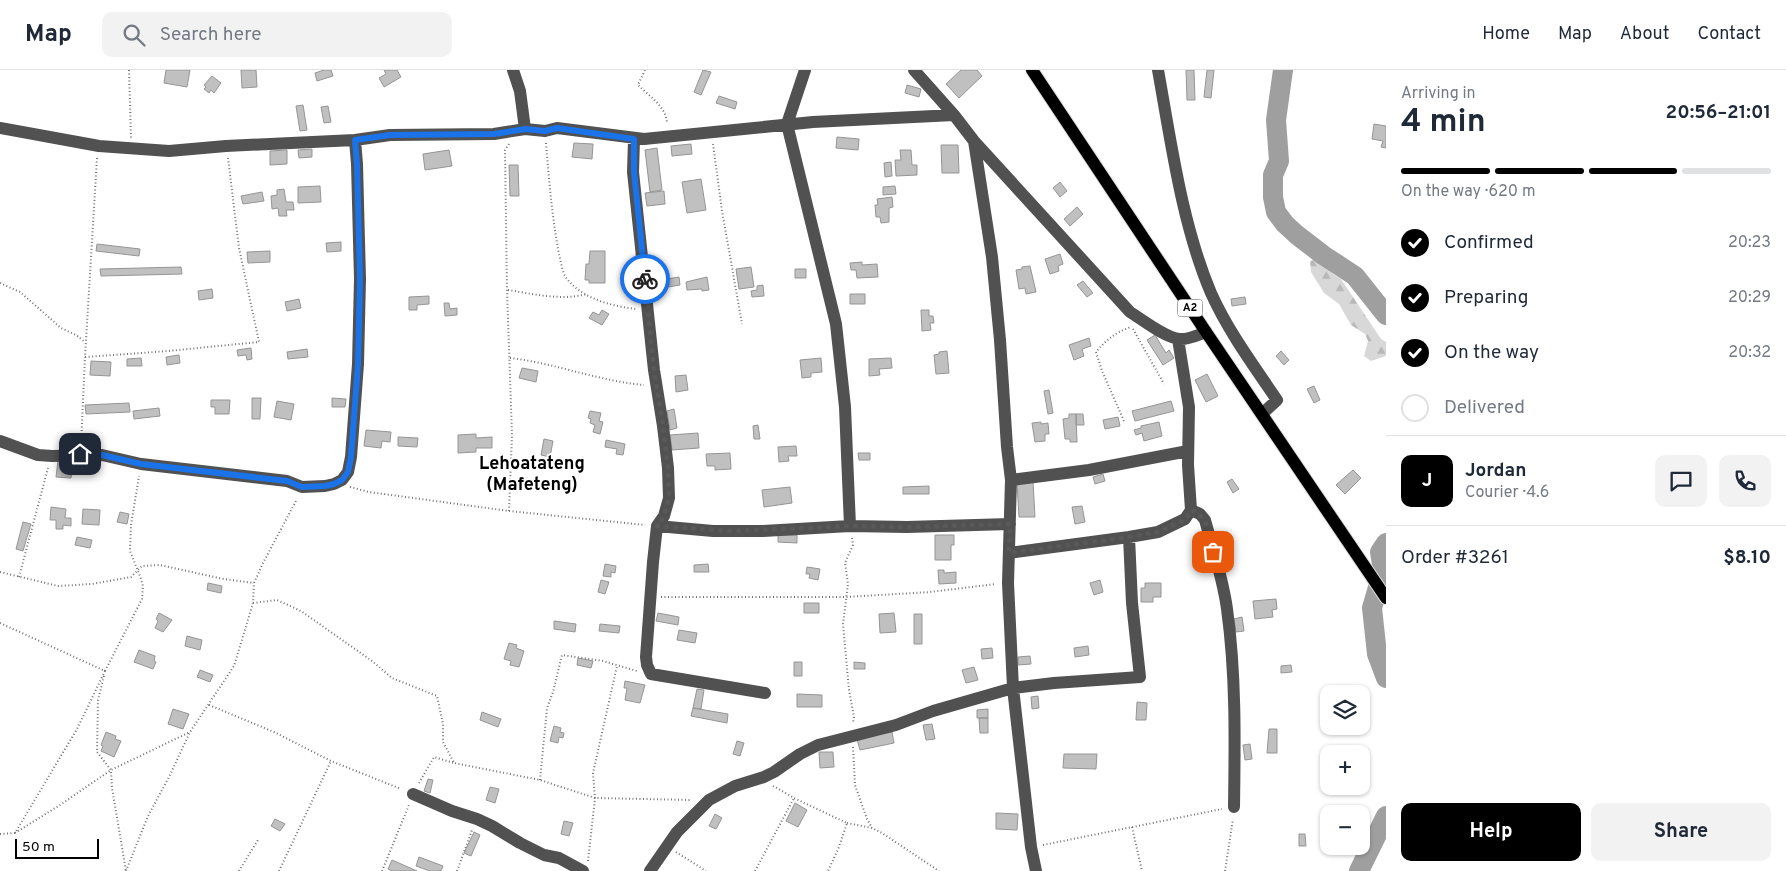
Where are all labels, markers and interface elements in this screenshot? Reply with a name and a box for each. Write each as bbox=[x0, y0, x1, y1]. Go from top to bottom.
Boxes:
search box bbox=[102, 12, 452, 57]
text: Map bbox=[25, 20, 72, 50]
icon: search bbox=[120, 21, 148, 49]
text: Search here bbox=[160, 23, 261, 47]
text: Home bbox=[1482, 23, 1530, 46]
text: Map bbox=[1558, 23, 1592, 46]
text: About bbox=[1620, 23, 1669, 46]
text: Contact bbox=[1697, 23, 1761, 46]
text: Arriving in bbox=[1401, 84, 1476, 104]
text: 20:56–21:01 bbox=[1666, 101, 1771, 125]
text: 4 min bbox=[1401, 103, 1486, 143]
text: On the way · 620 m bbox=[1401, 182, 1535, 202]
icon: check bbox=[1401, 229, 1429, 257]
text: Confirmed bbox=[1444, 231, 1534, 255]
text: 20:23 bbox=[1728, 233, 1771, 253]
courier bbox=[620, 254, 670, 304]
icon: bike bbox=[631, 265, 659, 293]
icon: check bbox=[1401, 284, 1429, 312]
text: Preparing bbox=[1444, 286, 1528, 310]
text: 20:29 bbox=[1728, 288, 1771, 308]
road number: A2 bbox=[1178, 300, 1202, 317]
icon: check bbox=[1401, 339, 1429, 367]
text: On the way bbox=[1444, 341, 1539, 365]
text: 20:32 bbox=[1728, 343, 1771, 363]
text: Delivered bbox=[1444, 396, 1525, 420]
pin bbox=[59, 433, 101, 475]
icon: home bbox=[66, 440, 94, 468]
district label: Lehoatateng (Mafeteng) bbox=[479, 453, 585, 497]
button: chat bbox=[1655, 455, 1707, 507]
button: phone bbox=[1719, 455, 1771, 507]
text: Jordan bbox=[1465, 459, 1527, 483]
text: J bbox=[1422, 469, 1432, 493]
text: Courier · 4.6 bbox=[1465, 483, 1549, 503]
pin bbox=[1192, 531, 1234, 573]
icon: bag bbox=[1199, 538, 1227, 566]
text: Order #3261 bbox=[1401, 546, 1509, 570]
text: $8.10 bbox=[1723, 546, 1771, 570]
map controls bbox=[1320, 685, 1370, 855]
button: layers bbox=[1320, 685, 1370, 735]
button: + bbox=[1320, 745, 1370, 795]
button: Help bbox=[1401, 803, 1581, 861]
button: Share bbox=[1591, 803, 1771, 861]
button: − bbox=[1320, 805, 1370, 855]
scale bar bbox=[15, 836, 99, 859]
text: 50 m bbox=[22, 839, 55, 856]

